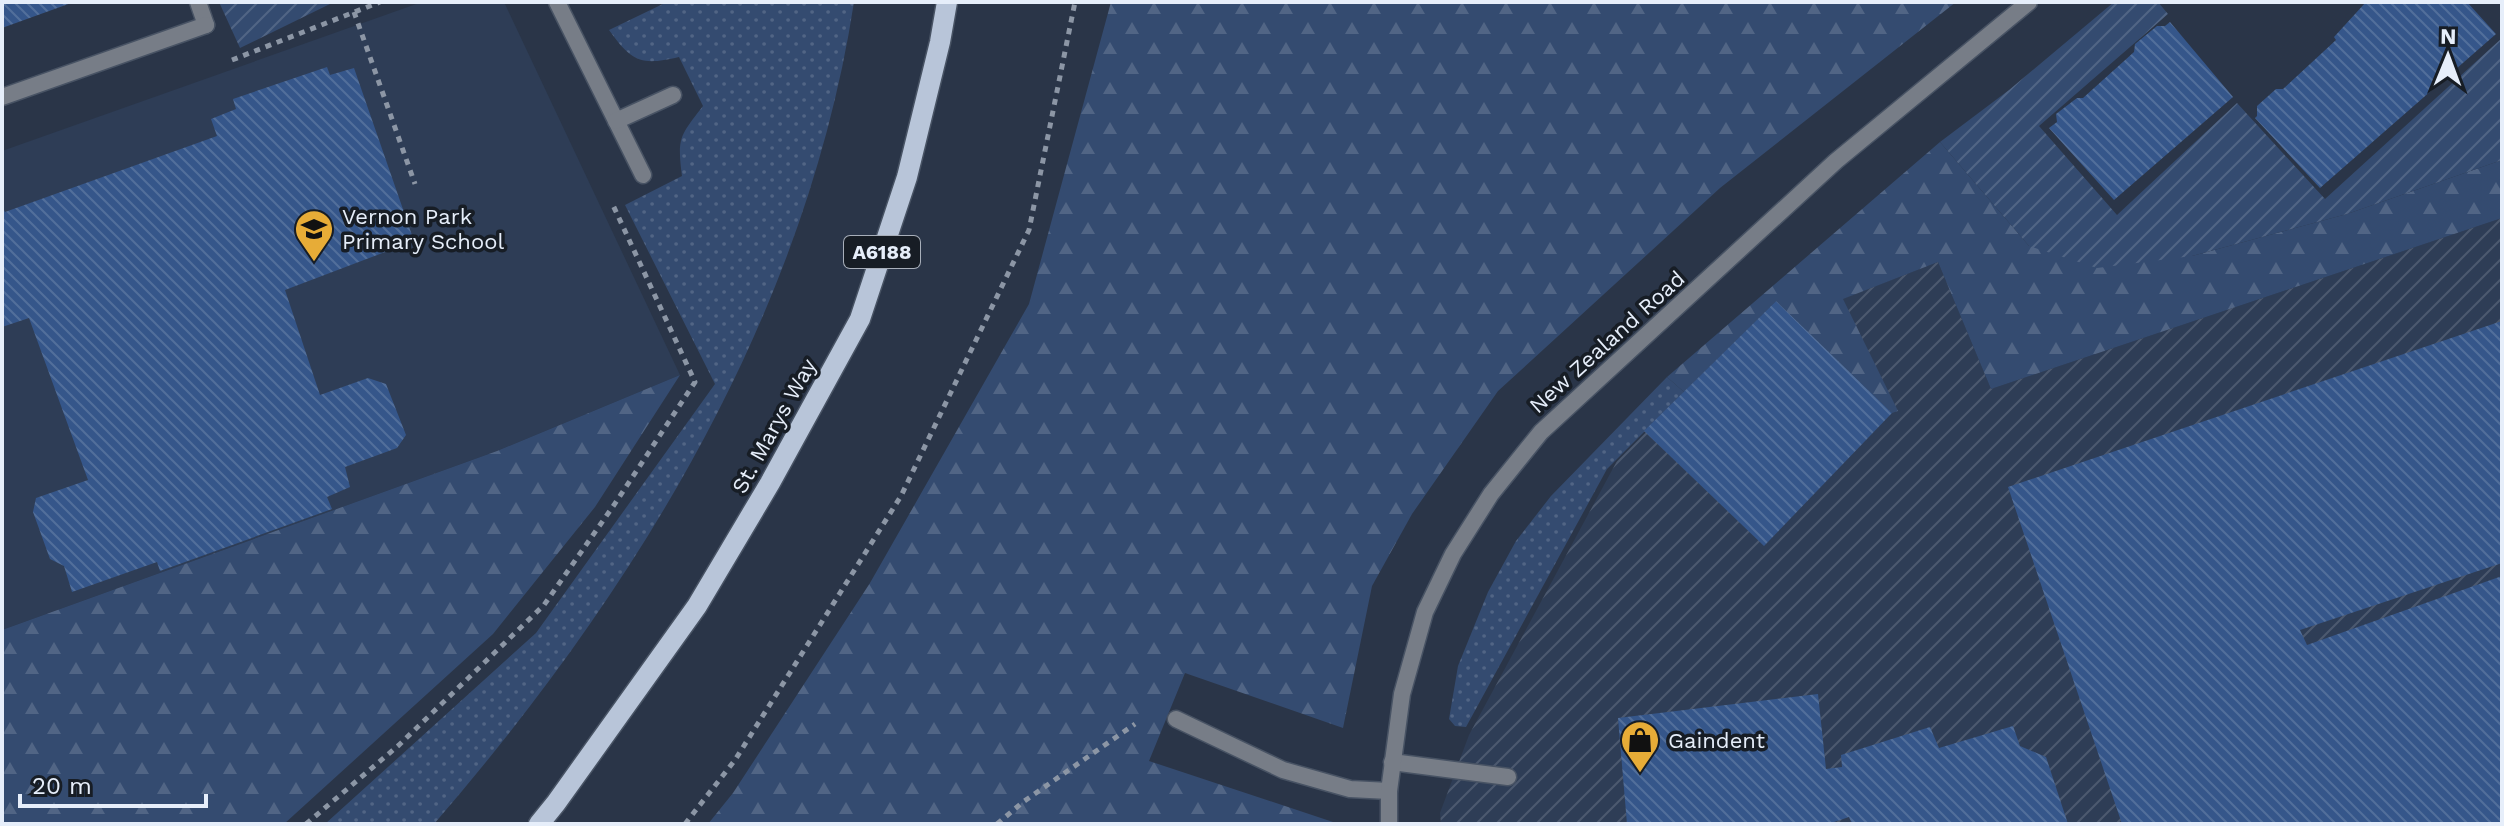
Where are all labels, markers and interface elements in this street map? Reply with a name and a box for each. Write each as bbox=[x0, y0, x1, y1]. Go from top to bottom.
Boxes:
north arrow bbox=[2408, 16, 2488, 96]
text: N bbox=[2440, 24, 2457, 49]
place label: Vernon Park Primary School bbox=[342, 204, 504, 254]
school or university icon: Vernon Park Primary School bbox=[293, 208, 335, 263]
road number: A6188 bbox=[844, 236, 920, 268]
street label: New Zealand Road bbox=[1524, 266, 1690, 418]
street label: St. Marys Way bbox=[727, 354, 822, 498]
shop icon: Gaindent bbox=[1619, 719, 1661, 774]
place label: Gaindent bbox=[1668, 728, 1765, 753]
scale bar bbox=[20, 758, 206, 808]
text: 20 m bbox=[32, 772, 92, 800]

